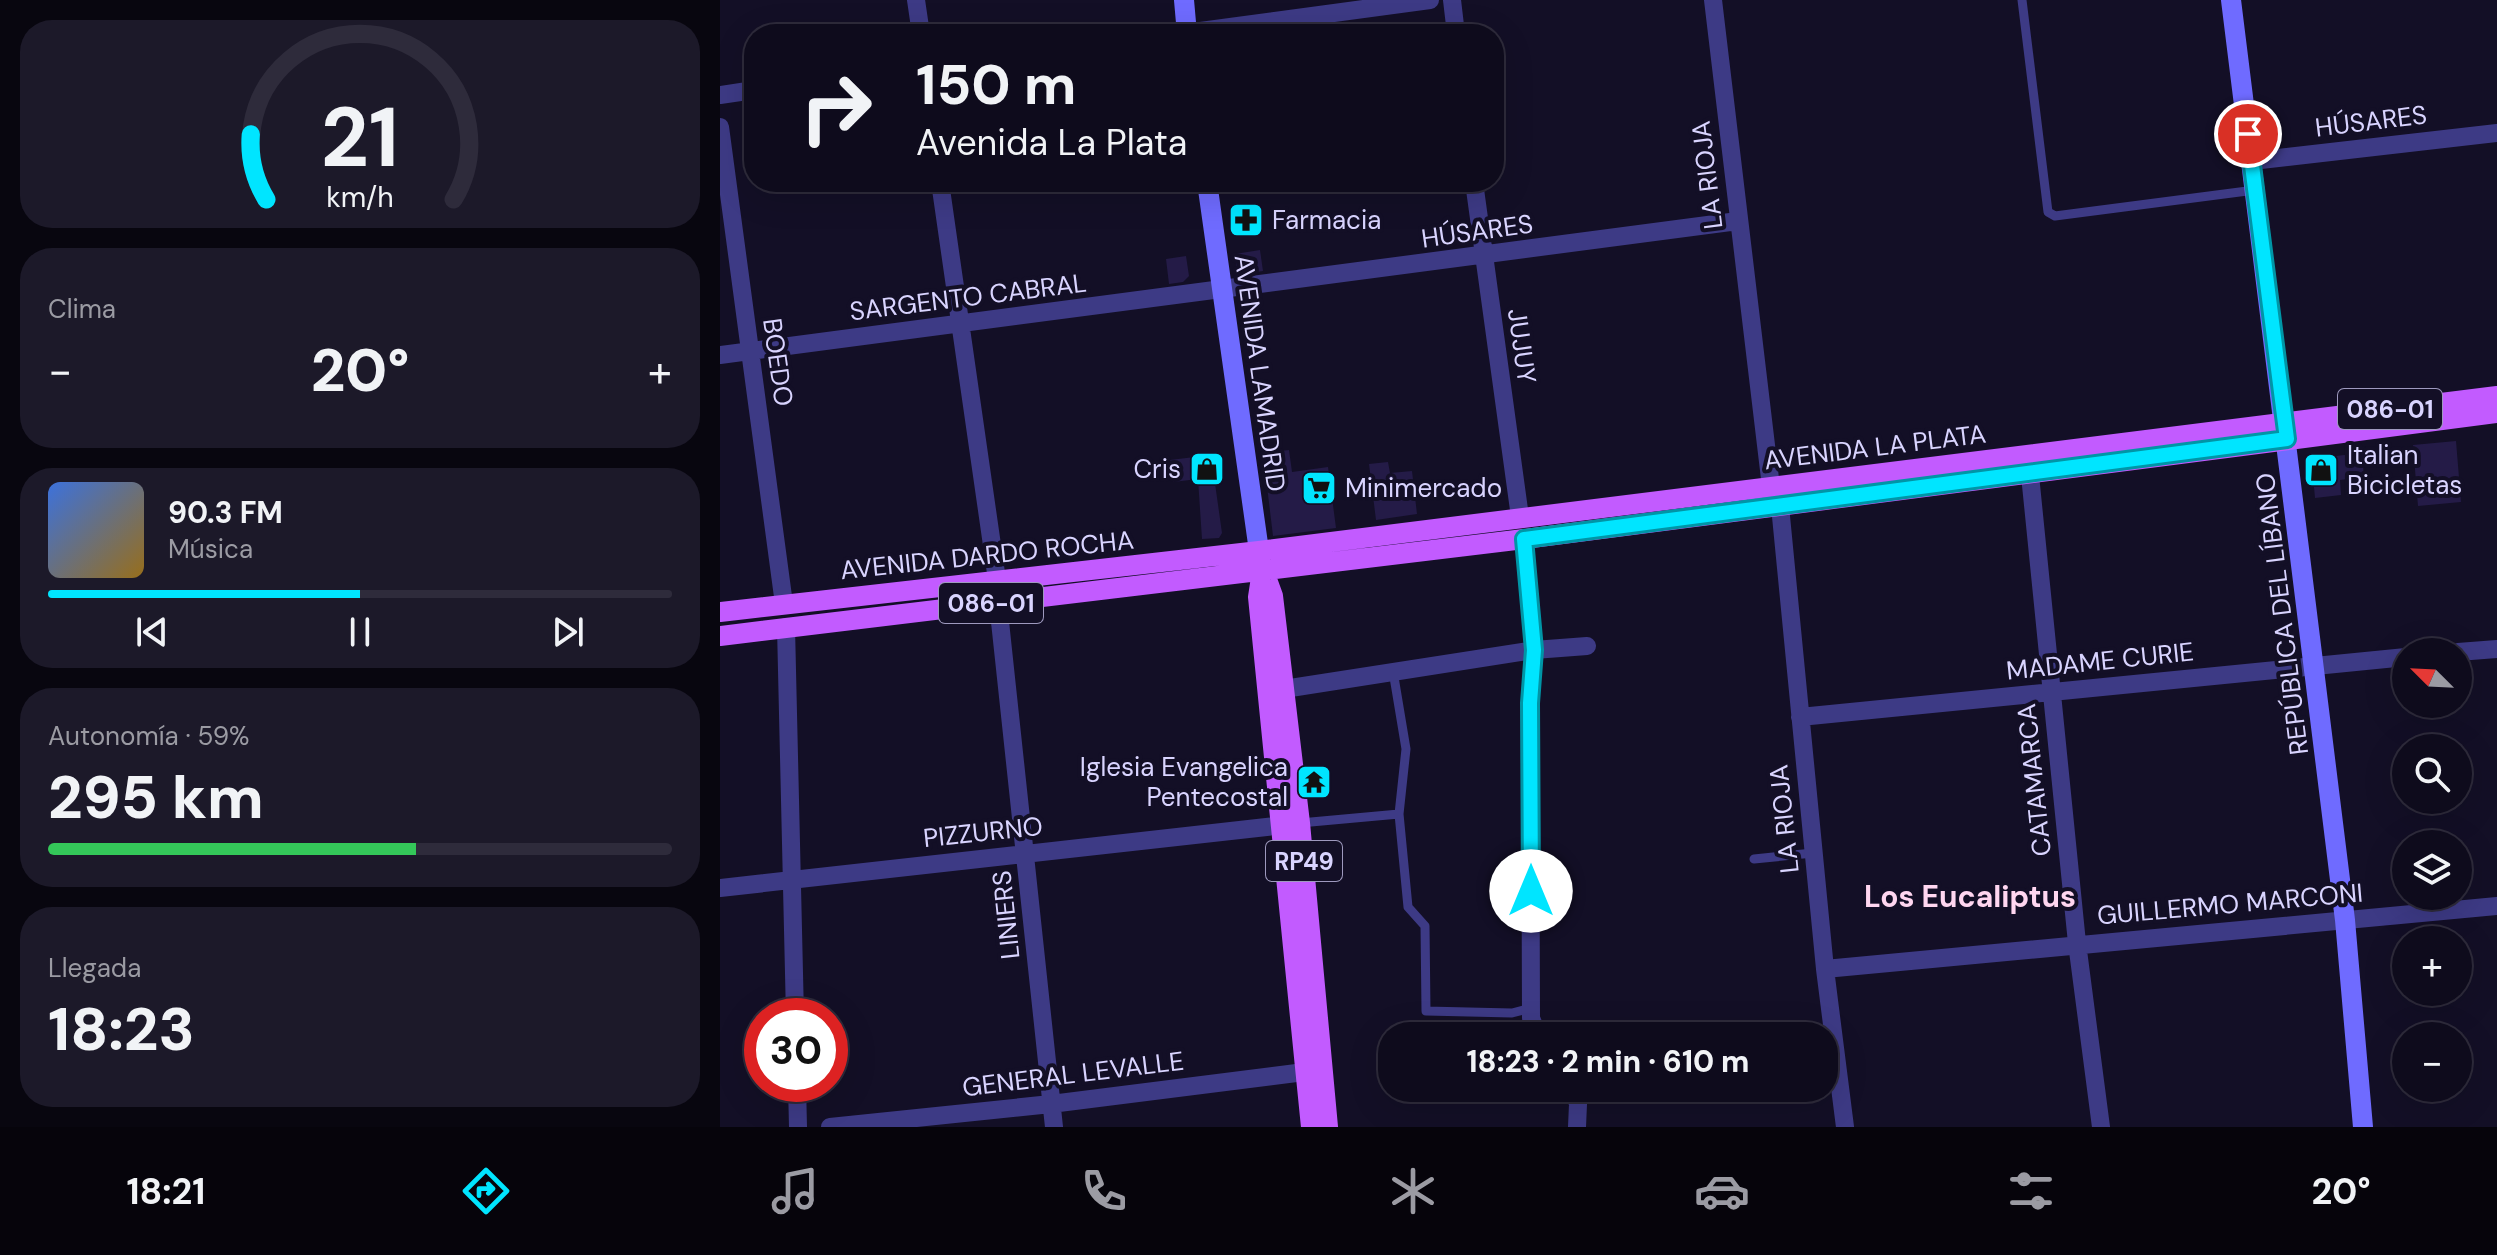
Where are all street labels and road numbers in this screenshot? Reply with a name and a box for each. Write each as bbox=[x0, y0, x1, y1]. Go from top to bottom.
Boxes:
street label: HÚSARES bbox=[2313, 97, 2429, 145]
street label: LA RIOJA bbox=[1683, 119, 1731, 231]
street label: HÚSARES bbox=[1419, 206, 1535, 256]
street label: AVENIDA LAMADRID bbox=[1227, 252, 1293, 494]
street label: SARGENTO CABRAL bbox=[848, 266, 1088, 328]
street label: JUJUY bbox=[1500, 306, 1544, 386]
street label: BOEDO bbox=[755, 316, 801, 408]
road number: 086-01 bbox=[2338, 389, 2442, 429]
street label: AVENIDA LA PLATA bbox=[1762, 417, 1988, 477]
street label: REPÚBLICA DEL LÍBANO bbox=[2248, 471, 2316, 757]
street label: AVENIDA DARDO ROCHA bbox=[838, 523, 1136, 587]
road number: 086-01 bbox=[939, 583, 1043, 623]
street label: MADAME CURIE bbox=[2005, 634, 2195, 688]
street label: CATAMARCA bbox=[2009, 702, 2059, 858]
street label: LA RIOJA bbox=[1761, 763, 1807, 875]
street label: PIZZURNO bbox=[922, 809, 1044, 855]
road number: RP49 bbox=[1266, 841, 1342, 881]
street label: LINIERS bbox=[984, 869, 1028, 961]
street label: GUILLERMO MARCONI bbox=[2096, 875, 2364, 933]
street label: GENERAL LEVALLE bbox=[960, 1044, 1186, 1104]

